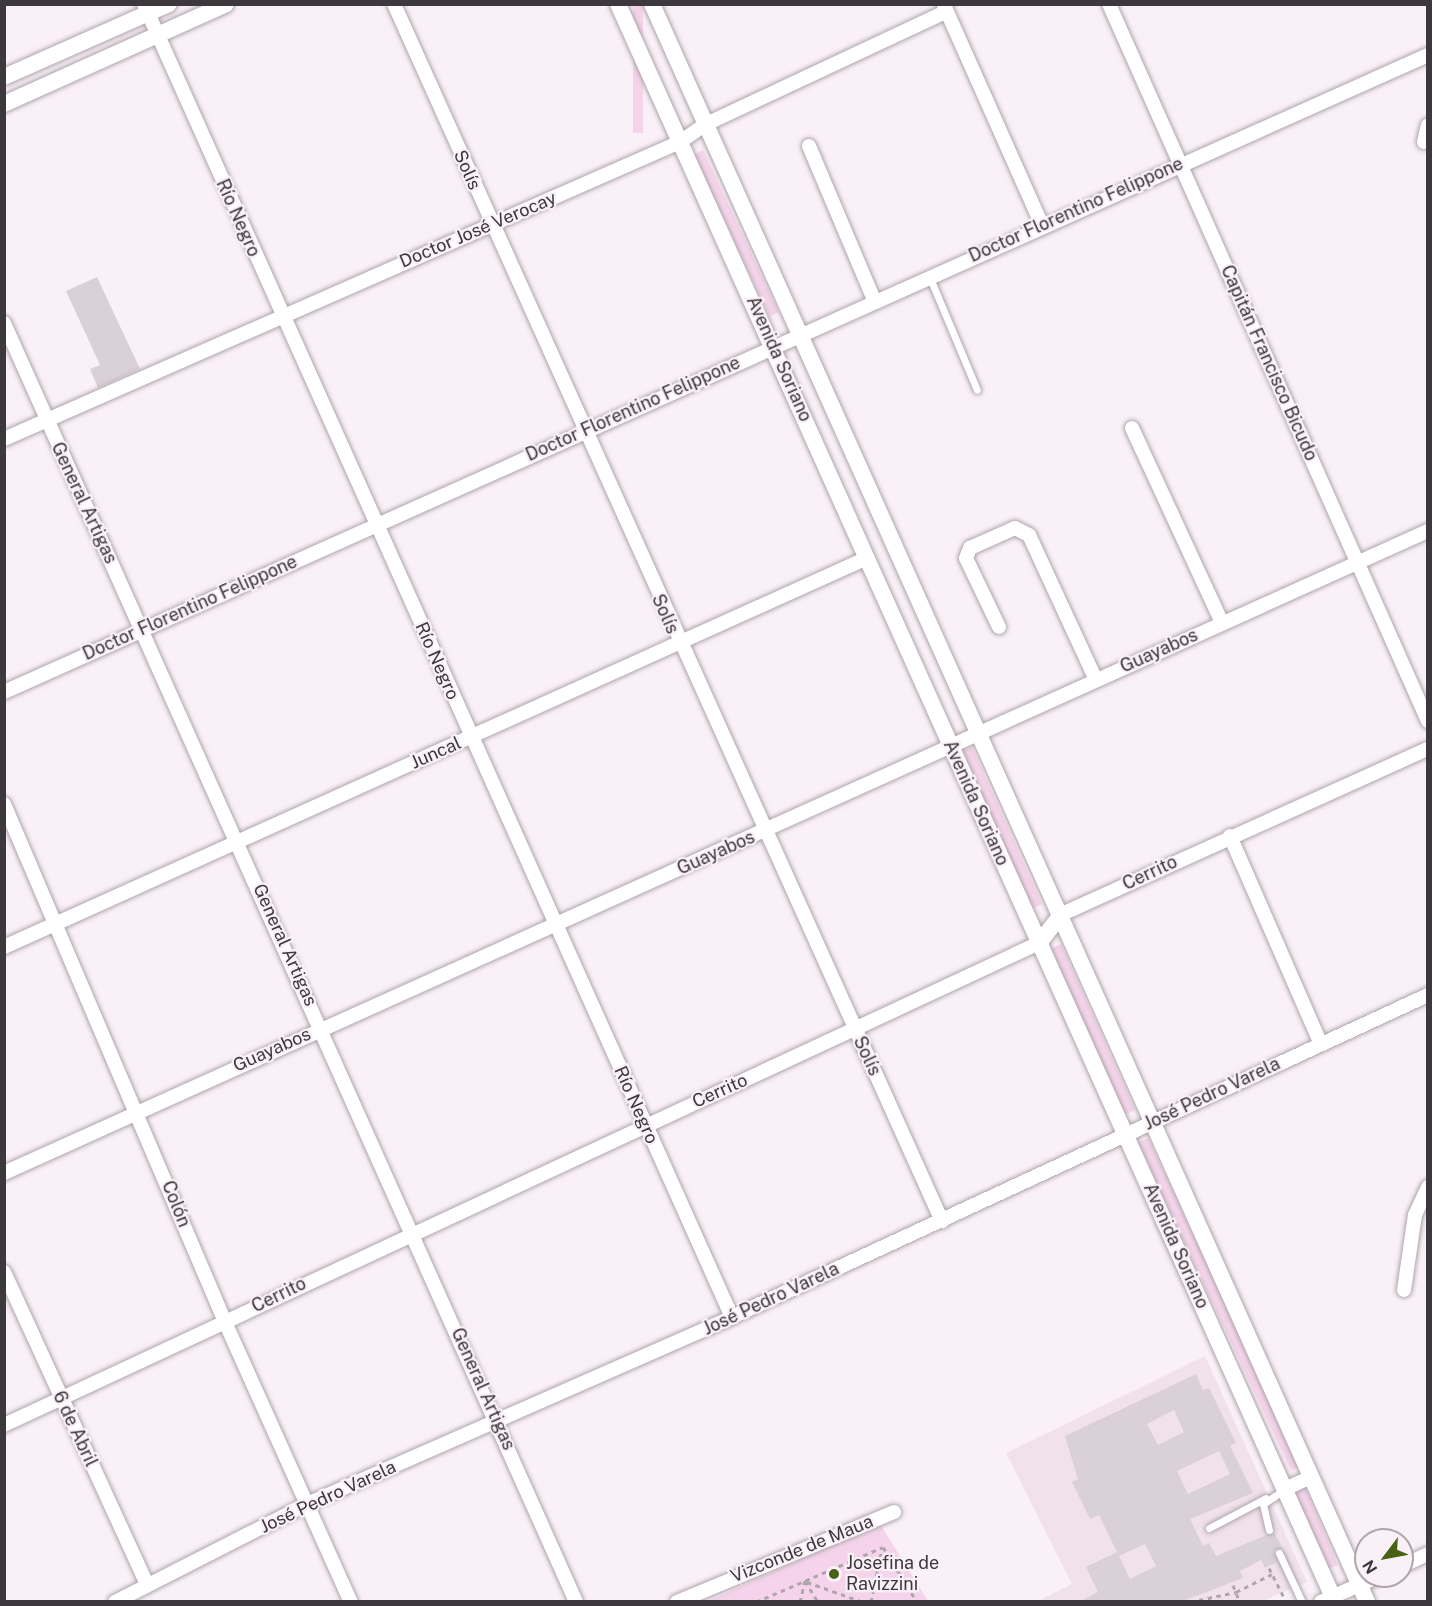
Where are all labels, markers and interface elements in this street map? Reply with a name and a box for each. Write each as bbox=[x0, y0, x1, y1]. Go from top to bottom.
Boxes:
street label: Solís bbox=[449, 147, 485, 193]
street label: Doctor Florentino Felippone bbox=[965, 153, 1187, 267]
street label: Río Negro bbox=[211, 176, 265, 260]
street label: Doctor José Verocay bbox=[396, 187, 560, 273]
street label: Capitán Francisco Bicudo bbox=[1216, 262, 1322, 464]
street label: Avenida Soriano bbox=[742, 293, 816, 425]
street label: Doctor Florentino Felippone bbox=[522, 352, 744, 466]
street label: General Artigas bbox=[46, 439, 122, 567]
street label: Doctor Florentino Felippone bbox=[79, 551, 301, 665]
street label: Solís bbox=[647, 591, 683, 637]
street label: Río Negro bbox=[410, 619, 464, 703]
street label: Guayabos bbox=[1117, 624, 1201, 678]
street label: Juncal bbox=[407, 732, 465, 774]
street label: Avenida Soriano bbox=[939, 737, 1013, 869]
street label: Guayabos bbox=[674, 826, 758, 880]
street label: Cerrito bbox=[1119, 851, 1181, 895]
street label: General Artigas bbox=[248, 881, 322, 1009]
street label: Guayabos bbox=[230, 1023, 314, 1077]
street label: Solís bbox=[849, 1033, 885, 1079]
street label: José Pedro Varela bbox=[1140, 1053, 1284, 1135]
street label: Río Negro bbox=[609, 1063, 663, 1147]
street label: Cerrito bbox=[689, 1069, 751, 1113]
street label: Colón bbox=[157, 1178, 195, 1230]
street label: Avenida Soriano bbox=[1139, 1180, 1213, 1312]
street label: José Pedro Varela bbox=[699, 1258, 843, 1340]
street label: Cerrito bbox=[248, 1273, 310, 1317]
street label: General Artigas bbox=[446, 1325, 520, 1453]
street label: 6 de Abril bbox=[48, 1388, 102, 1470]
street label: José Pedro Varela bbox=[256, 1456, 400, 1538]
street label: Vizconde de Maua bbox=[727, 1510, 877, 1588]
north arrow bbox=[1354, 1528, 1414, 1588]
place label: Josefina de Ravizzini bbox=[846, 1553, 939, 1596]
text: N bbox=[1359, 1556, 1381, 1577]
marker: Josefina de Ravizzini bbox=[827, 1567, 841, 1581]

